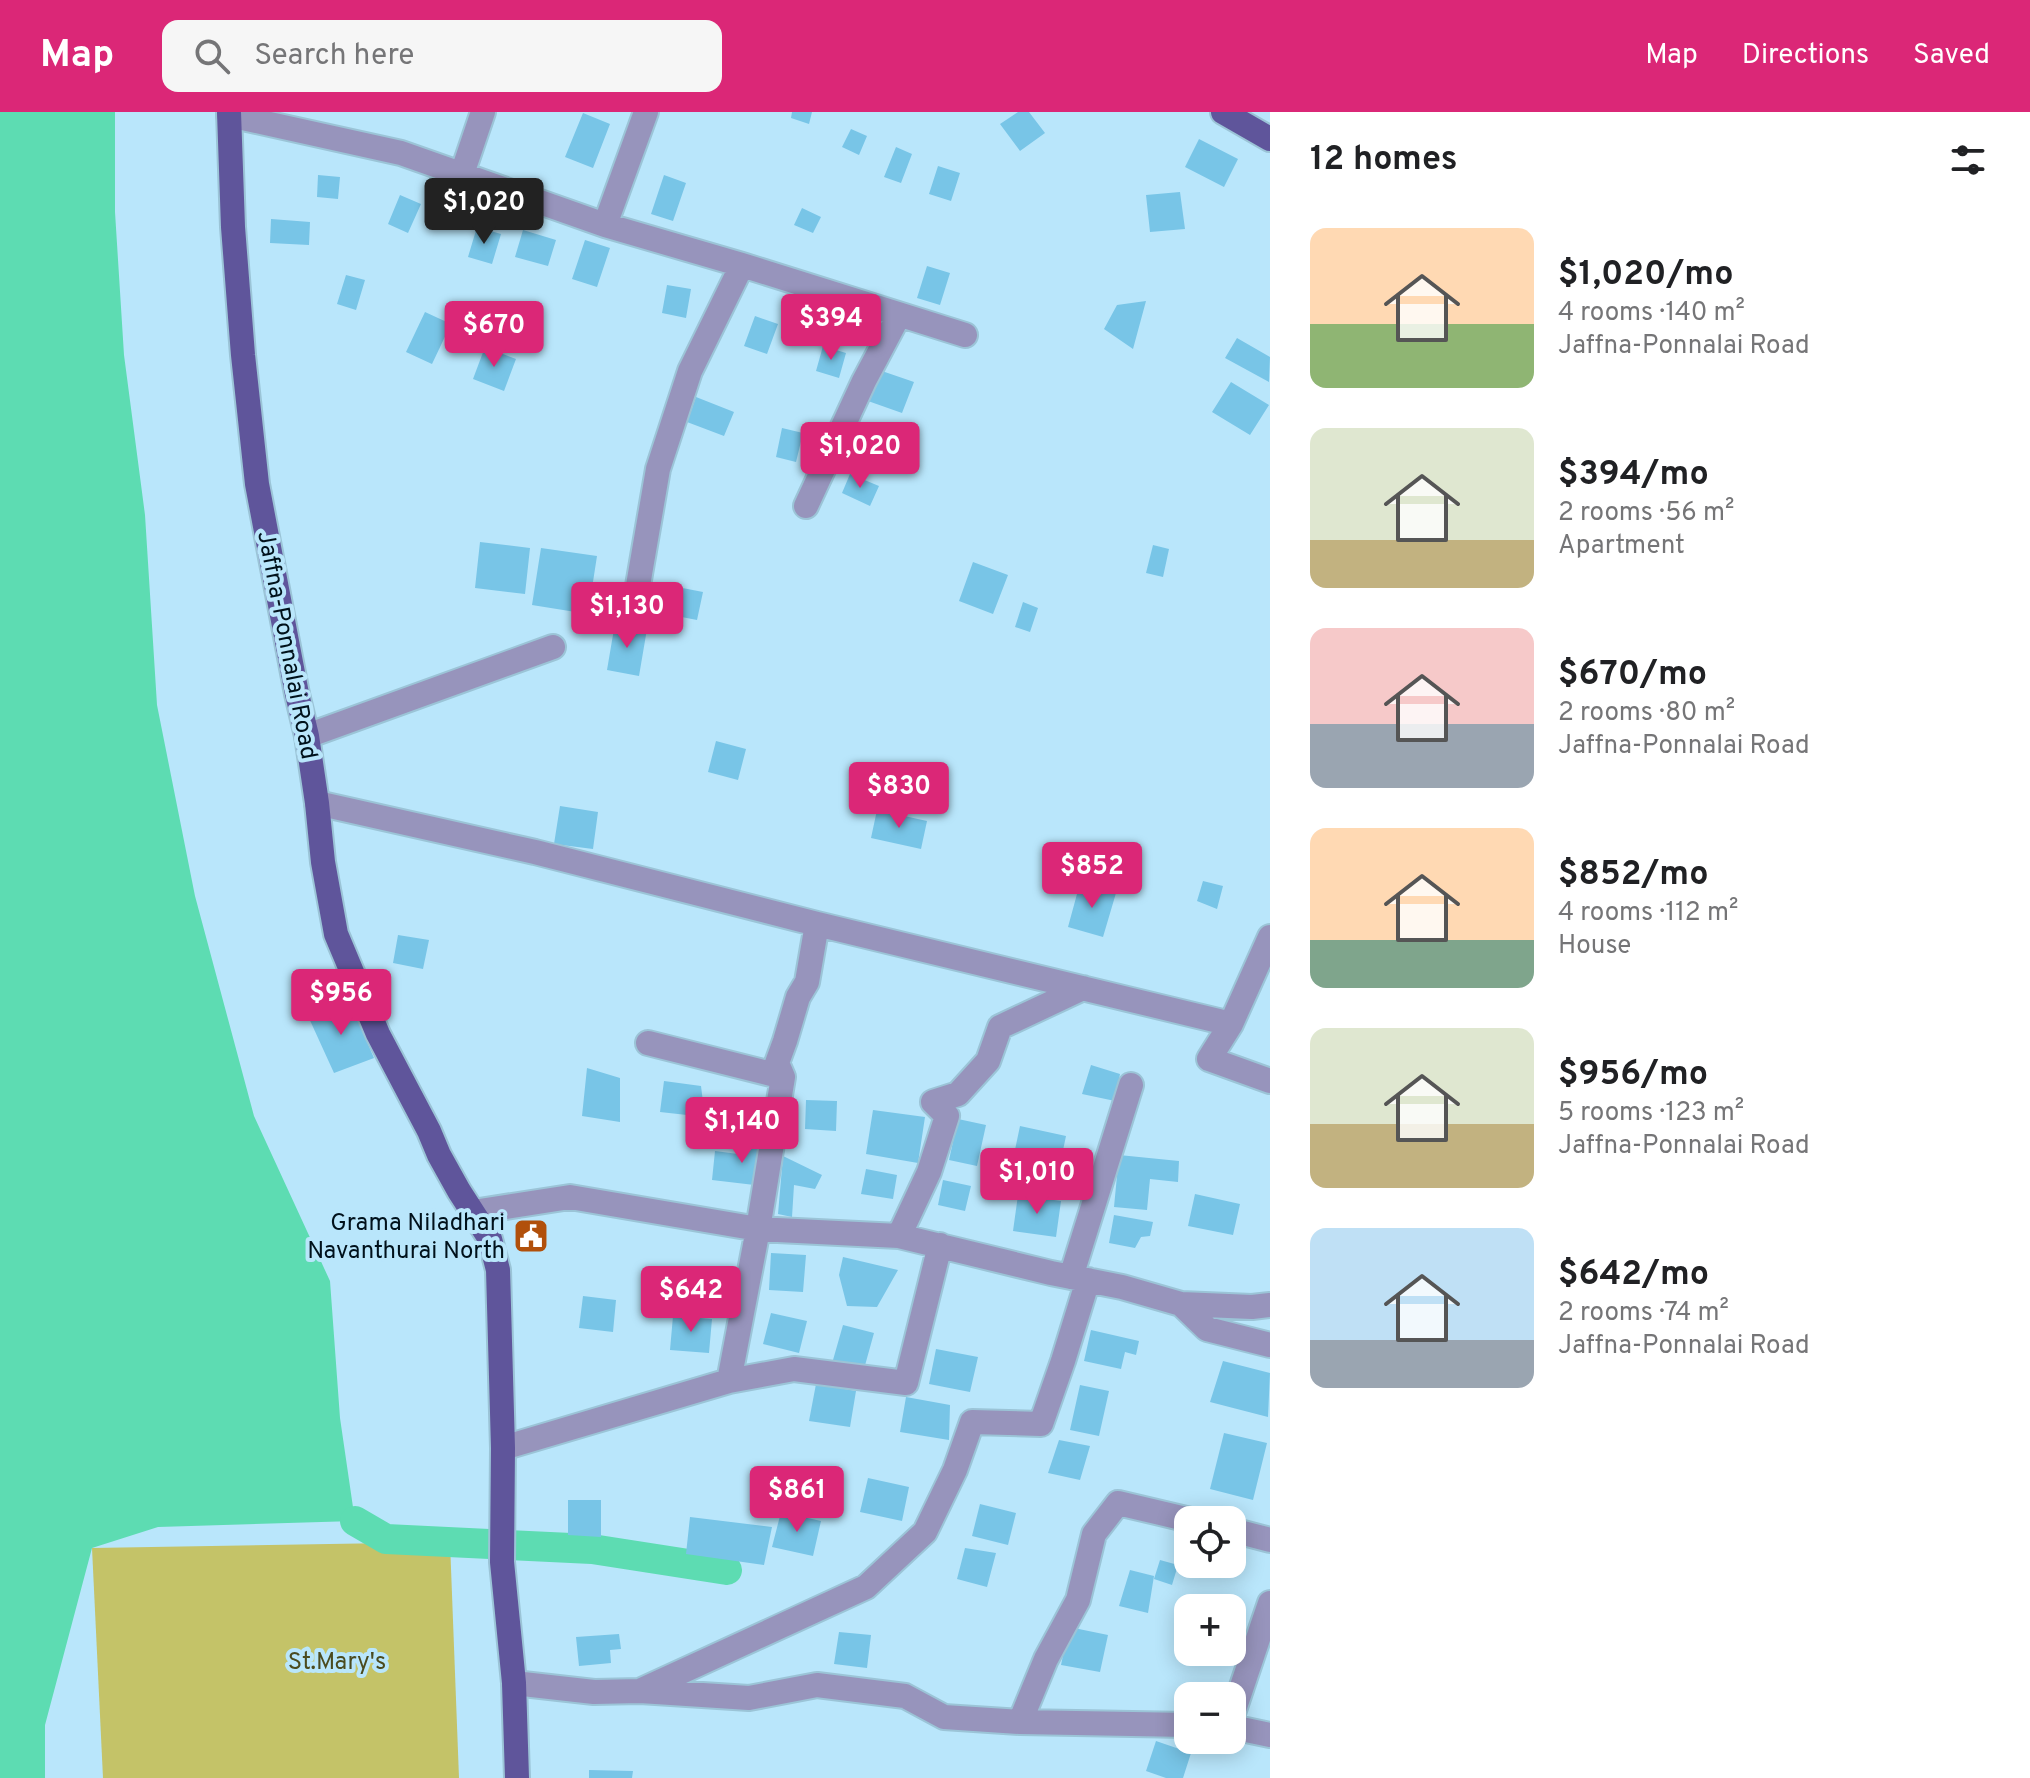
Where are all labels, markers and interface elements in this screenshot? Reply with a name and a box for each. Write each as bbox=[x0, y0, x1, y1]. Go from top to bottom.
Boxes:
search box bbox=[162, 20, 722, 92]
text: Map bbox=[40, 32, 114, 81]
icon: search bbox=[190, 34, 234, 78]
text: Search here bbox=[254, 38, 414, 75]
text: Map bbox=[1645, 38, 1698, 74]
text: Directions bbox=[1742, 38, 1869, 74]
text: Saved bbox=[1913, 38, 1990, 74]
icon: filters bbox=[1946, 138, 1990, 182]
text: 12 homes bbox=[1310, 139, 1457, 182]
pin: $1,020 bbox=[419, 178, 549, 246]
text: $1,020 bbox=[443, 187, 525, 220]
text: $1,020/mo bbox=[1558, 254, 1733, 297]
icon: home bbox=[1374, 260, 1470, 356]
pin: $394 bbox=[784, 294, 878, 362]
text: 4 rooms · 140 m² bbox=[1558, 297, 1745, 330]
pin: $670 bbox=[447, 301, 541, 369]
text: $394 bbox=[799, 303, 863, 336]
text: $670 bbox=[463, 310, 525, 343]
text: Jaffna-Ponnalai Road bbox=[1558, 330, 1810, 363]
pin: $1,020 bbox=[795, 422, 925, 490]
text: $1,020 bbox=[819, 431, 901, 464]
text: $394/mo bbox=[1558, 454, 1709, 497]
icon: home bbox=[1374, 460, 1470, 556]
text: 2 rooms · 56 m² bbox=[1558, 497, 1734, 530]
street label: Jaffna-Ponnalai Road bbox=[249, 529, 323, 762]
text: Apartment bbox=[1558, 530, 1685, 563]
pin: $1,130 bbox=[562, 582, 692, 650]
text: $1,130 bbox=[589, 591, 665, 624]
text: $670/mo bbox=[1558, 654, 1707, 697]
icon: home bbox=[1374, 660, 1470, 756]
text: 2 rooms · 80 m² bbox=[1558, 697, 1735, 730]
text: Jaffna-Ponnalai Road bbox=[1558, 730, 1810, 763]
pin: $830 bbox=[852, 762, 946, 830]
text: $830 bbox=[867, 771, 931, 804]
pin: $852 bbox=[1045, 842, 1139, 910]
text: $852 bbox=[1060, 851, 1124, 884]
text: $852/mo bbox=[1558, 854, 1709, 897]
icon: home bbox=[1374, 860, 1470, 956]
text: 4 rooms · 112 m² bbox=[1558, 897, 1738, 930]
text: House bbox=[1558, 930, 1631, 963]
pin: $956 bbox=[294, 969, 388, 1037]
text: $956 bbox=[309, 978, 373, 1011]
text: $956/mo bbox=[1558, 1054, 1708, 1097]
icon: home bbox=[1374, 1060, 1470, 1156]
pin: $1,140 bbox=[677, 1097, 807, 1165]
text: 5 rooms · 123 m² bbox=[1558, 1097, 1744, 1130]
text: $1,140 bbox=[703, 1106, 781, 1139]
text: Jaffna-Ponnalai Road bbox=[1558, 1130, 1810, 1163]
pin: $1,010 bbox=[972, 1148, 1102, 1216]
text: $1,010 bbox=[998, 1157, 1076, 1190]
place label: Grama Niladhari Navanthurai North bbox=[307, 1209, 505, 1267]
public building icon: Grama Niladhari Navanthurai North bbox=[512, 1217, 550, 1255]
text: $642/mo bbox=[1558, 1254, 1709, 1297]
icon: home bbox=[1374, 1260, 1470, 1356]
pin: $642 bbox=[644, 1266, 738, 1334]
text: $642 bbox=[659, 1275, 723, 1308]
text: 2 rooms · 74 m² bbox=[1558, 1297, 1729, 1330]
text: Jaffna-Ponnalai Road bbox=[1558, 1330, 1810, 1363]
pin: $861 bbox=[750, 1466, 844, 1534]
text: $861 bbox=[768, 1475, 826, 1508]
map controls bbox=[1174, 1506, 1246, 1754]
button: locate bbox=[1174, 1506, 1246, 1578]
button: + bbox=[1174, 1594, 1246, 1666]
park label: St.Mary's bbox=[288, 1648, 386, 1678]
button: − bbox=[1174, 1682, 1246, 1754]

